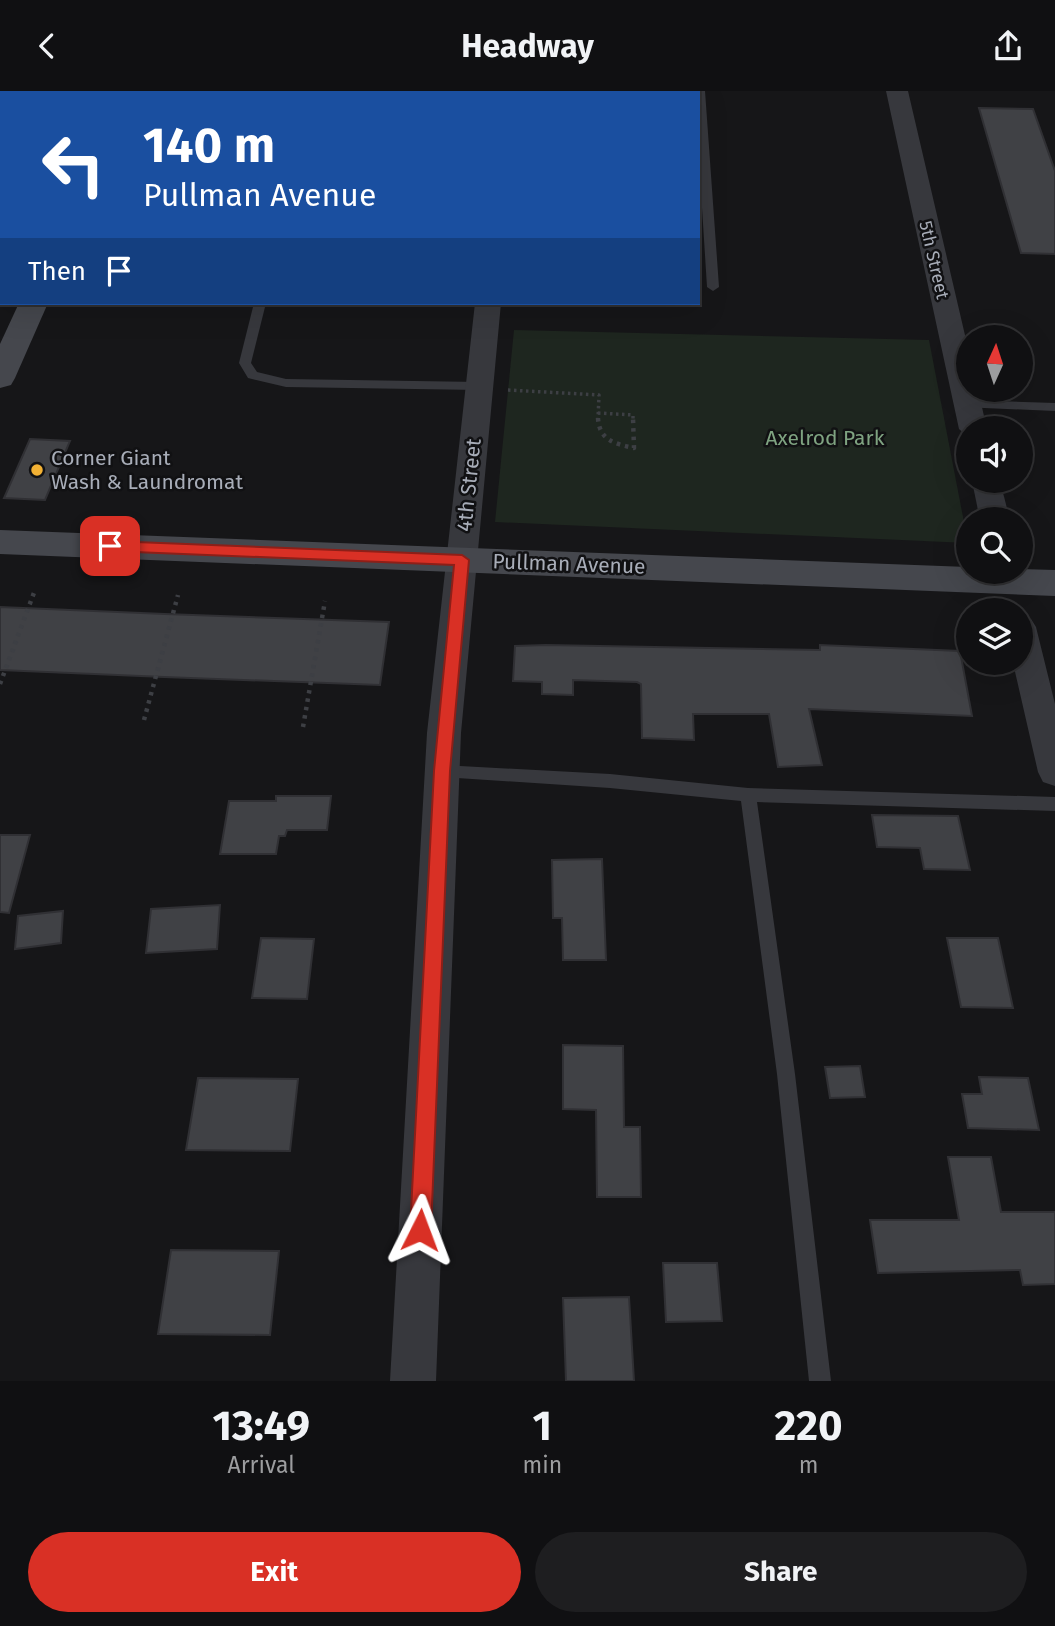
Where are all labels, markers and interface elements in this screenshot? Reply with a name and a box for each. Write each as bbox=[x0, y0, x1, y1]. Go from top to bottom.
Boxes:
icon: back bbox=[28, 27, 66, 65]
text: Headway bbox=[461, 27, 594, 65]
icon: share bbox=[989, 27, 1027, 65]
text: 140 m bbox=[143, 116, 275, 175]
icon: left bbox=[28, 119, 119, 210]
text: Pullman Avenue bbox=[143, 176, 376, 214]
street label: 5th Street bbox=[914, 219, 954, 302]
icon: arrive bbox=[100, 252, 138, 290]
text: Then bbox=[28, 256, 86, 287]
north arrow bbox=[956, 325, 1032, 403]
map controls bbox=[956, 325, 1033, 675]
button: sound bbox=[956, 416, 1033, 493]
park label: Axelrod Park bbox=[766, 425, 885, 451]
street label: 4th Street bbox=[451, 437, 487, 533]
place label: Corner Giant Wash & Laundromat bbox=[51, 445, 243, 495]
marker: Corner Giant Wash & Laundromat bbox=[29, 462, 45, 478]
button: search bbox=[956, 507, 1033, 584]
pin bbox=[80, 516, 140, 576]
icon: arrive bbox=[91, 527, 129, 565]
street label: Pullman Avenue bbox=[492, 548, 646, 580]
button: layers bbox=[956, 598, 1033, 675]
position arrow bbox=[383, 1193, 457, 1267]
text: 13:49 bbox=[212, 1401, 310, 1451]
text: 1 bbox=[533, 1401, 552, 1451]
text: 220 bbox=[775, 1401, 843, 1451]
text: Arrival bbox=[228, 1451, 295, 1479]
text: min bbox=[522, 1451, 562, 1479]
text: m bbox=[799, 1451, 818, 1479]
button: Exit bbox=[28, 1532, 521, 1612]
button: Share bbox=[535, 1532, 1027, 1612]

